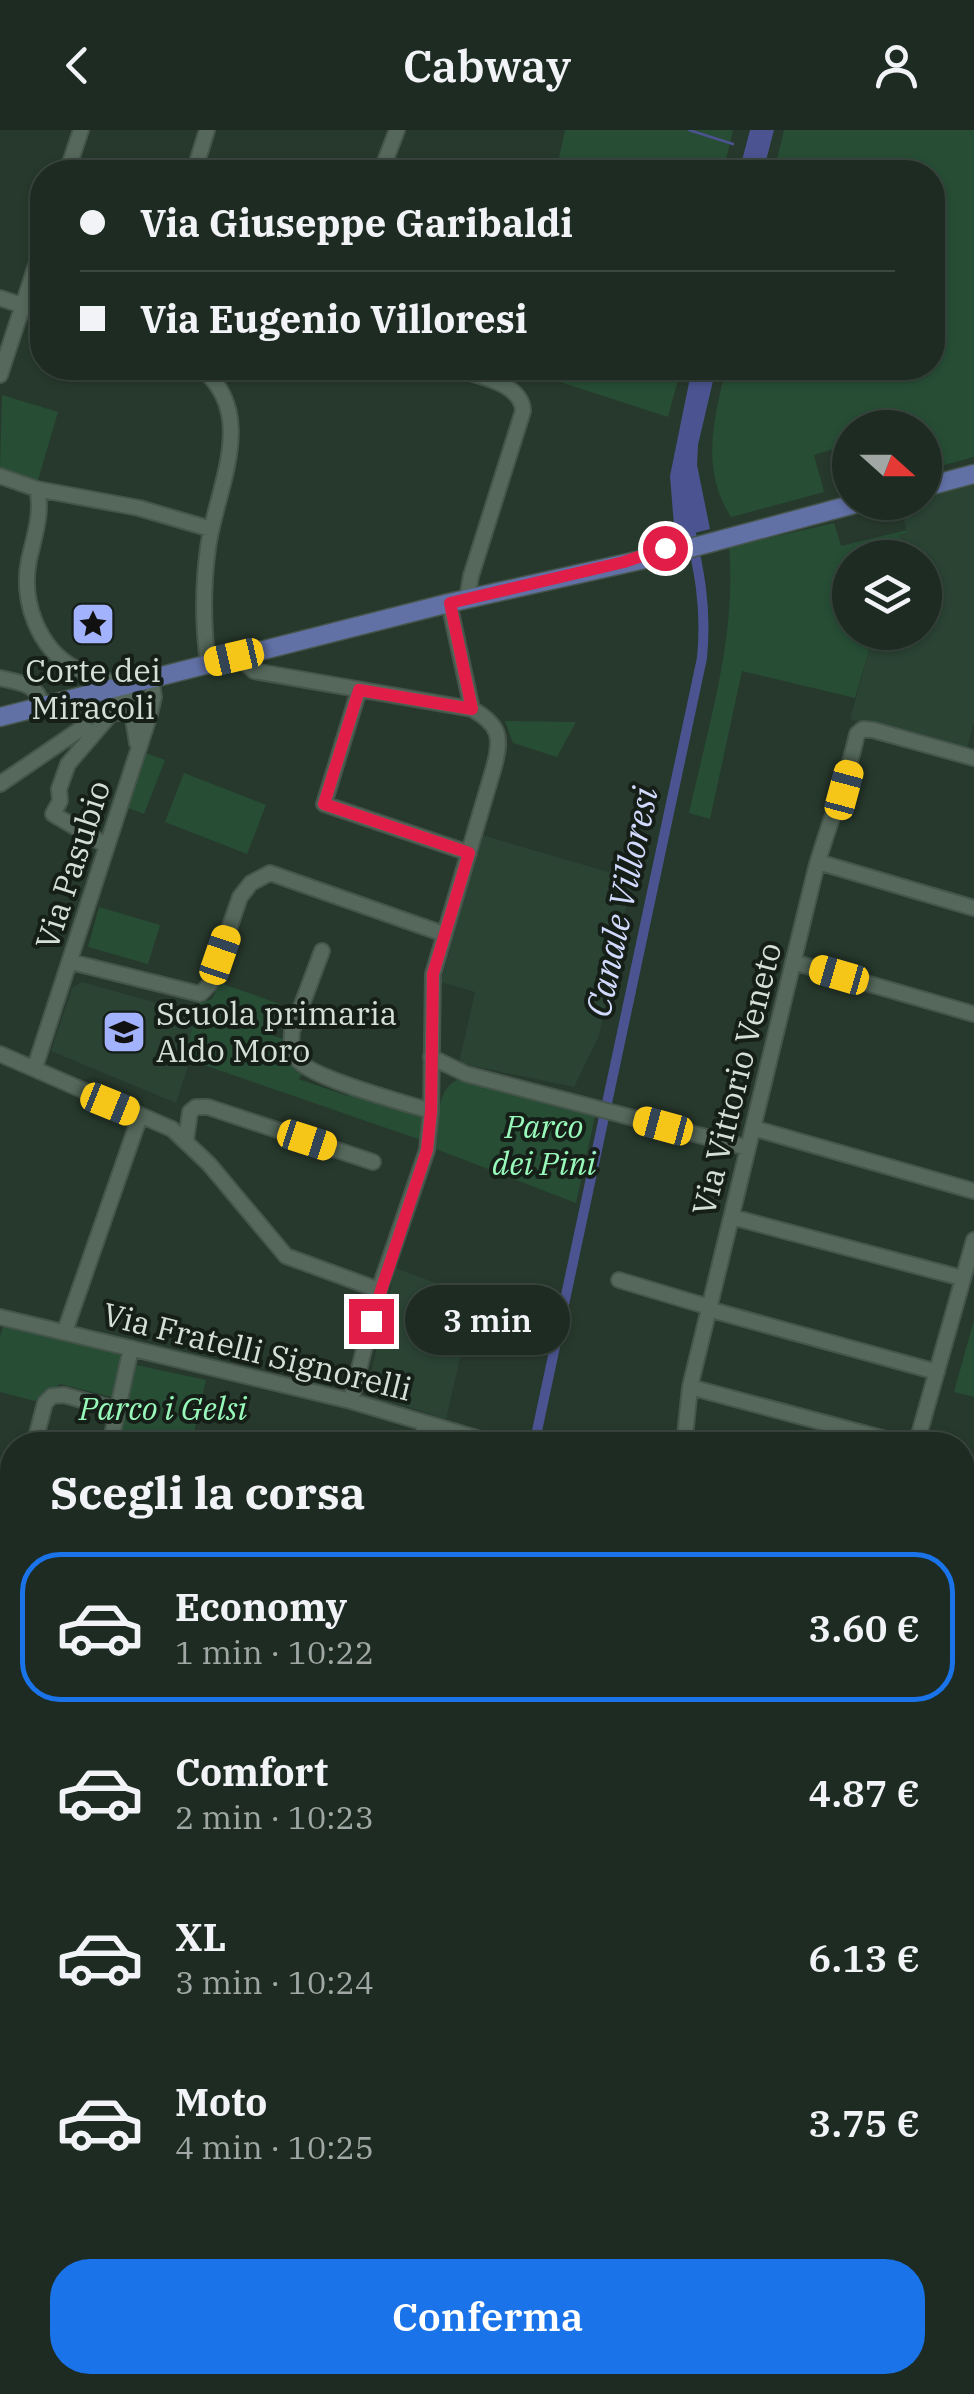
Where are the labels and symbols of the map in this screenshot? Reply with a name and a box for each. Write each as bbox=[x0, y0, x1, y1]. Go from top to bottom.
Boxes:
north arrow bbox=[832, 410, 942, 520]
route start bbox=[643, 526, 688, 571]
place icon: Corte dei Miracoli bbox=[70, 601, 116, 647]
car bbox=[201, 636, 267, 678]
place label: Corte dei Miracoli bbox=[25, 649, 161, 728]
car bbox=[822, 757, 866, 823]
street label: Via Pasubio bbox=[25, 775, 119, 955]
water label: Canale Villoresi bbox=[574, 782, 668, 1021]
car bbox=[196, 922, 244, 988]
street label: Via Vittorio Veneto bbox=[682, 938, 790, 1220]
car bbox=[806, 952, 872, 998]
place label: Scuola primaria Aldo Moro bbox=[156, 992, 397, 1071]
school or university icon: Scuola primaria Aldo Moro bbox=[101, 1009, 147, 1055]
car bbox=[77, 1079, 143, 1129]
car bbox=[630, 1104, 696, 1148]
park label: Parco dei Pini bbox=[492, 1105, 597, 1184]
car bbox=[274, 1116, 340, 1164]
callout: 3 min bbox=[406, 1286, 571, 1356]
street label: Via Fratelli Signorelli bbox=[99, 1292, 416, 1410]
route end bbox=[349, 1299, 394, 1344]
park label: Parco i Gelsi bbox=[78, 1387, 248, 1429]

